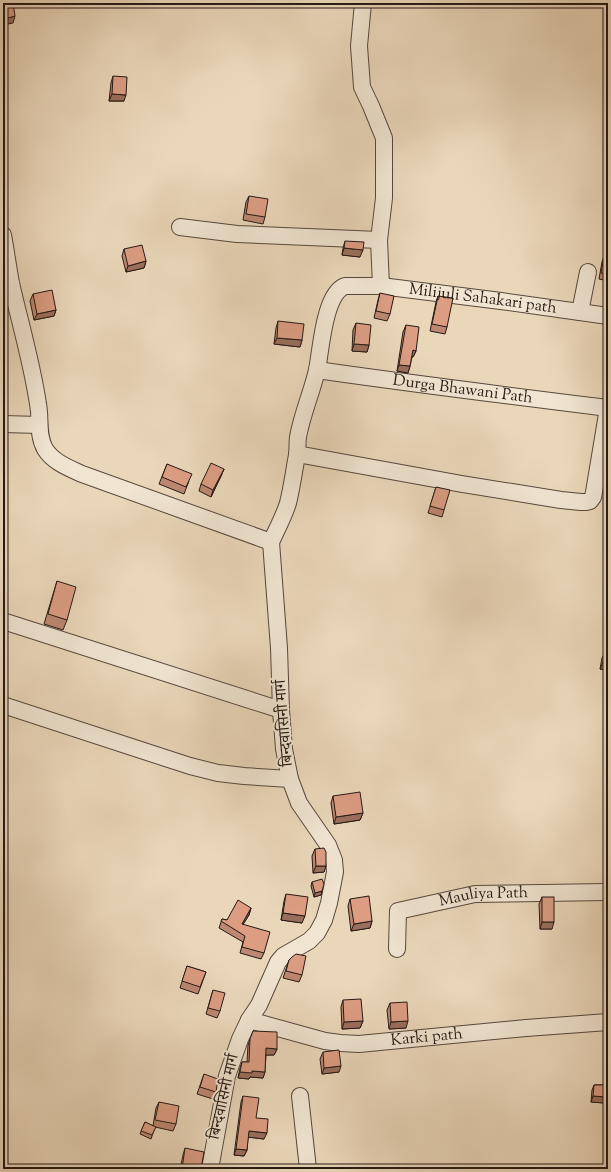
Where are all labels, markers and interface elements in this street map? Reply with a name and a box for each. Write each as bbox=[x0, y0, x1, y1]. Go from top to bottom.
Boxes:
street label: Milijuli Sahakari path bbox=[407, 278, 559, 320]
street label: Durga Bhawani Path bbox=[391, 369, 535, 410]
street label: बिन्दवासिनी मार्ग bbox=[270, 677, 300, 768]
street label: Mauliya Path bbox=[437, 882, 529, 913]
street label: Karki path bbox=[390, 1023, 464, 1052]
street label: बिन्दवासिनी मार्ग bbox=[204, 1050, 246, 1143]

